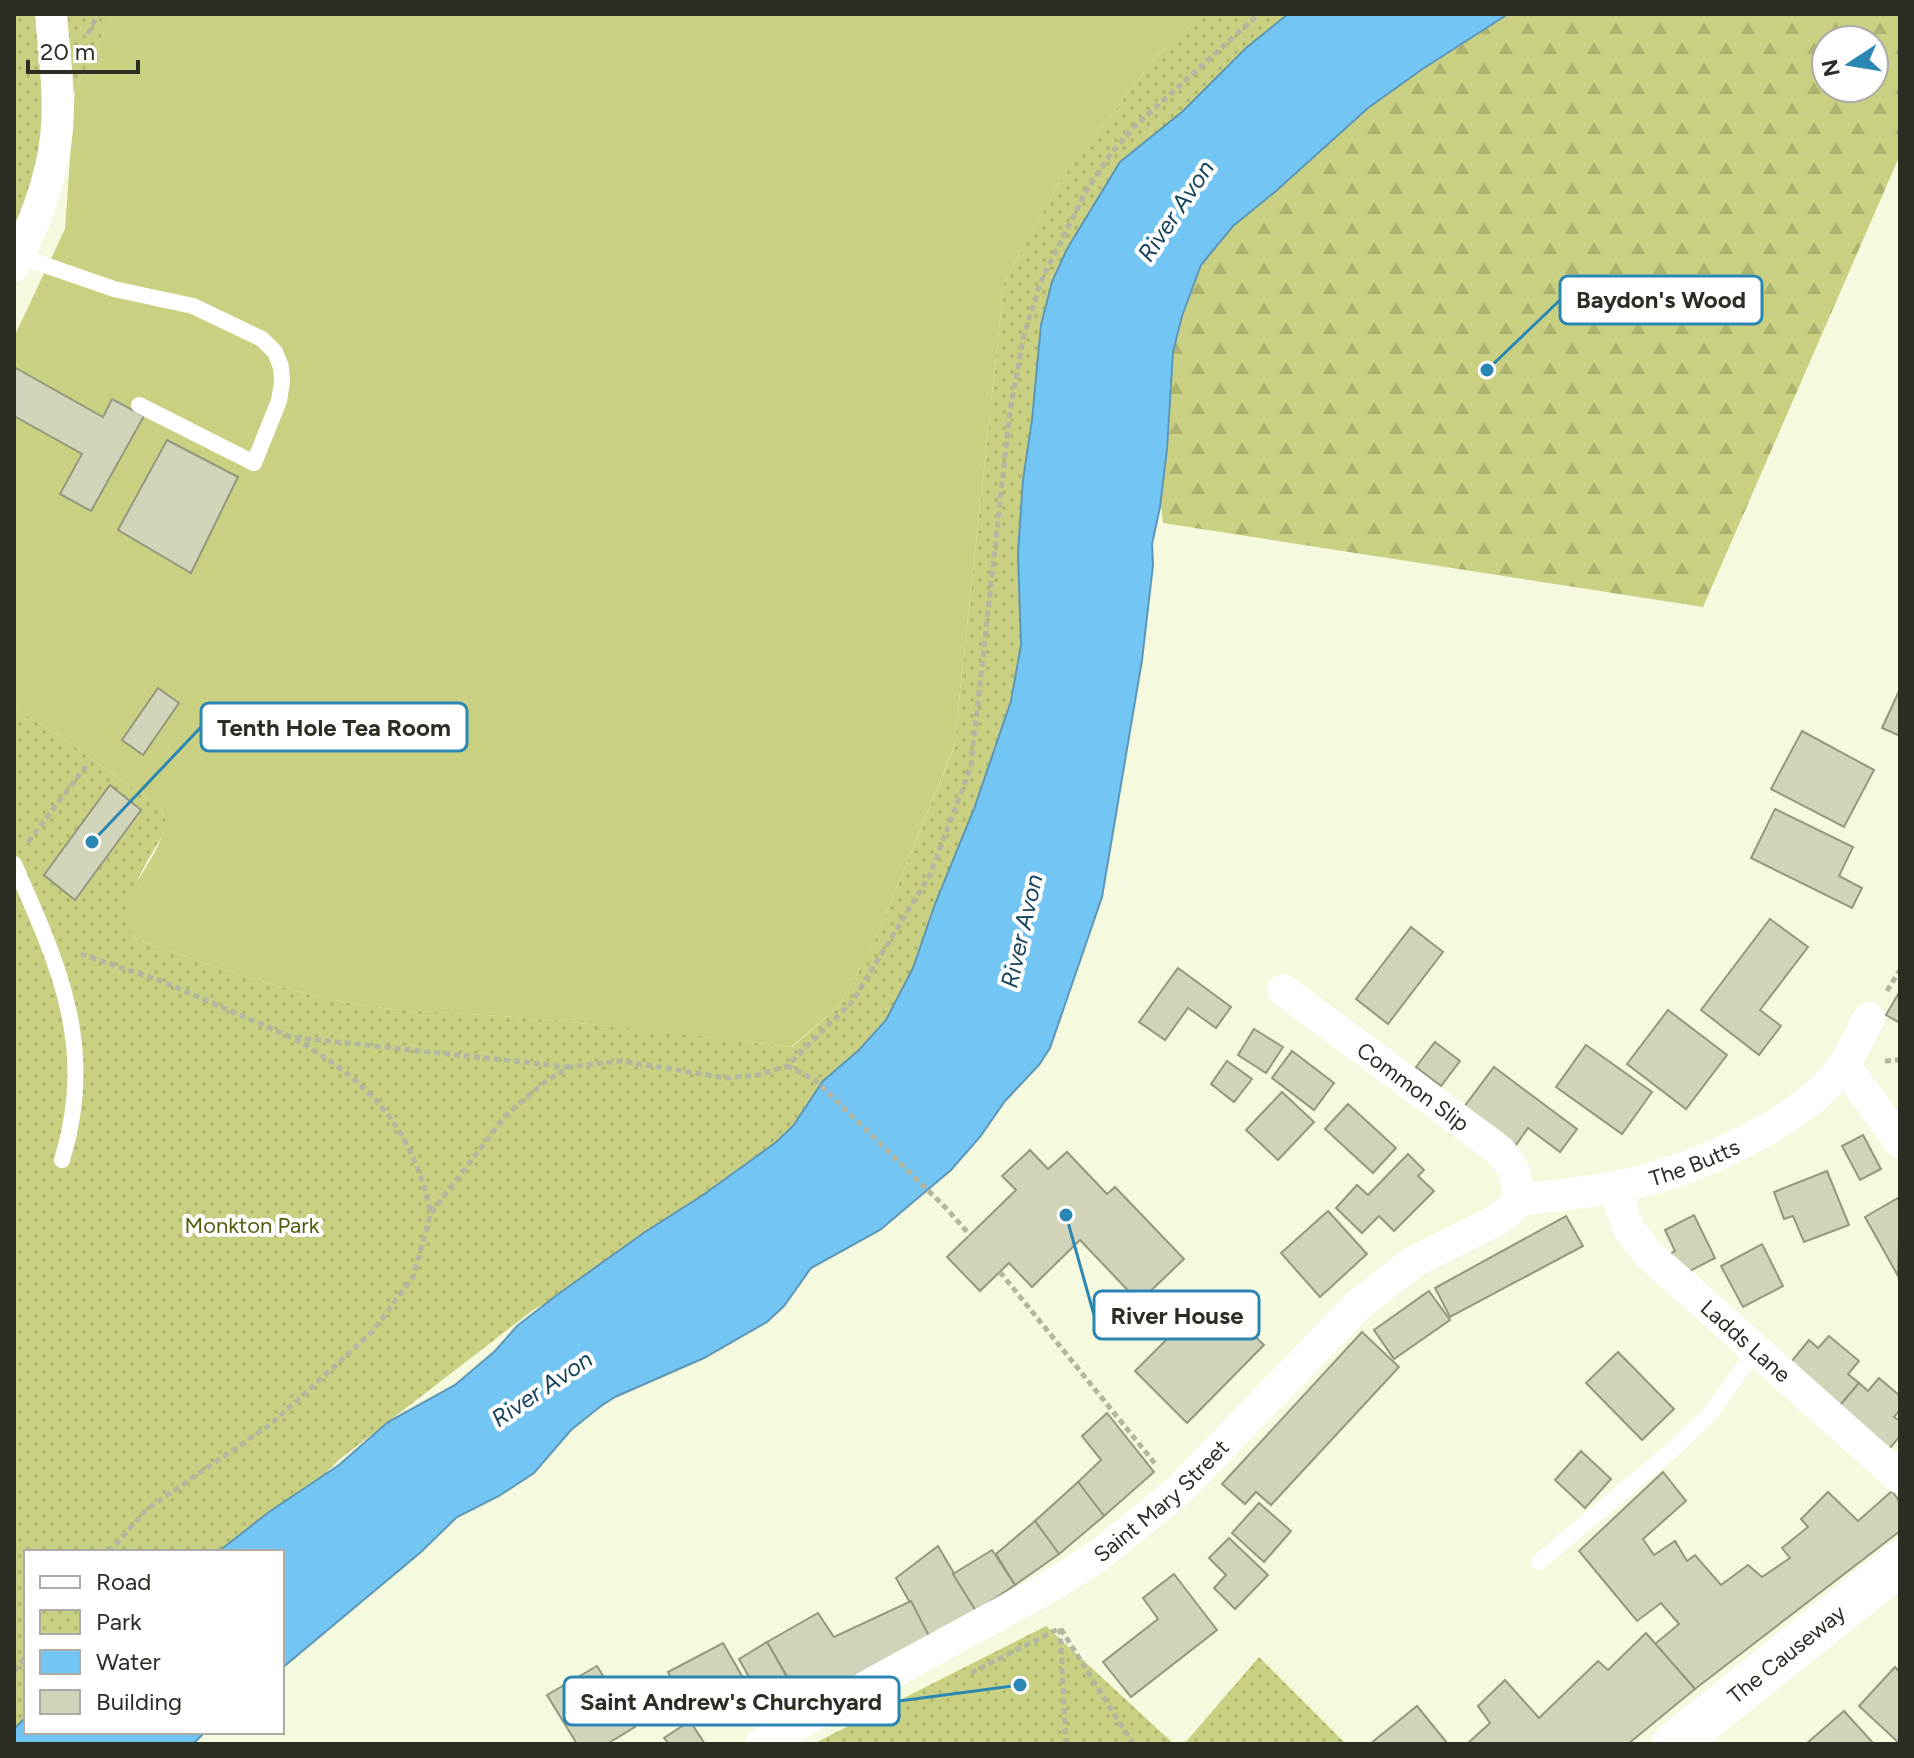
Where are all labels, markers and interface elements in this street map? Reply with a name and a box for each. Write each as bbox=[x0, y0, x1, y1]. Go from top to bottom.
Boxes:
scale bar bbox=[28, 24, 138, 74]
north arrow bbox=[1810, 24, 1890, 104]
text: 20 m bbox=[40, 37, 95, 66]
text: N bbox=[1816, 57, 1846, 79]
water label: River Avon bbox=[1131, 155, 1220, 267]
callout: Baydon's Wood bbox=[1560, 276, 1762, 324]
text: Baydon's Wood bbox=[1576, 285, 1746, 314]
callout: Tenth Hole Tea Room bbox=[201, 703, 467, 751]
text: Tenth Hole Tea Room bbox=[217, 713, 451, 742]
water label: River Avon bbox=[994, 871, 1049, 991]
street label: Common Slip bbox=[1351, 1036, 1474, 1137]
street label: The Butts bbox=[1646, 1133, 1744, 1192]
park label: Monkton Park bbox=[185, 1212, 320, 1239]
callout: River House bbox=[1094, 1291, 1259, 1339]
street label: Ladds Lane bbox=[1695, 1294, 1796, 1388]
text: River House bbox=[1111, 1301, 1243, 1330]
water label: River Avon bbox=[486, 1344, 598, 1433]
street label: Saint Mary Street bbox=[1088, 1434, 1235, 1568]
legend bbox=[24, 1550, 284, 1734]
text: Road bbox=[96, 1567, 151, 1596]
street label: The Causeway bbox=[1722, 1599, 1851, 1710]
text: Park bbox=[96, 1607, 142, 1636]
text: Water bbox=[96, 1647, 161, 1676]
callout: Saint Andrew's Churchyard bbox=[564, 1677, 899, 1725]
text: Building bbox=[96, 1687, 182, 1716]
text: Saint Andrew's Churchyard bbox=[580, 1687, 882, 1716]

